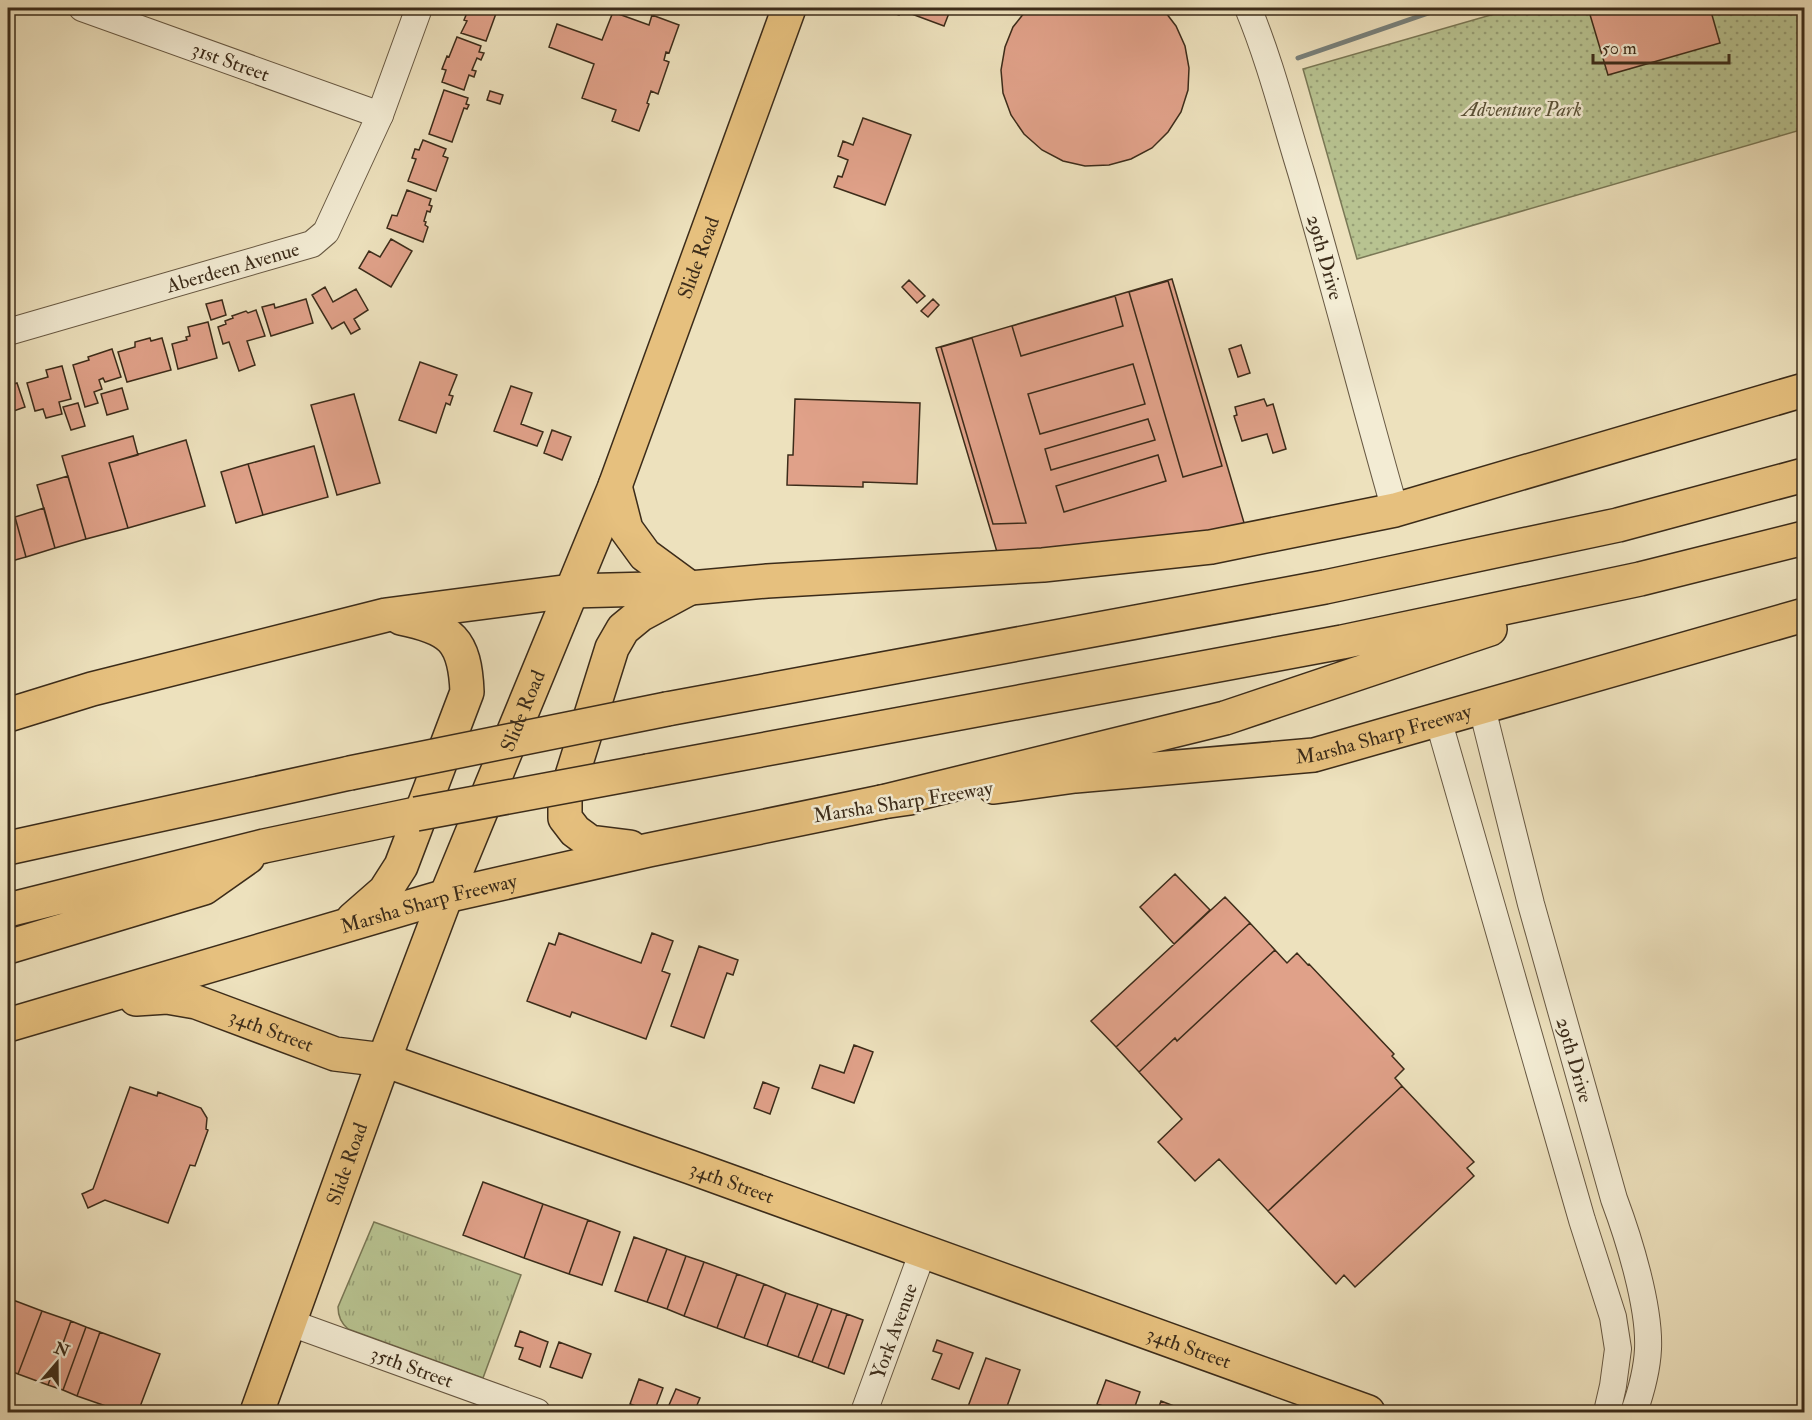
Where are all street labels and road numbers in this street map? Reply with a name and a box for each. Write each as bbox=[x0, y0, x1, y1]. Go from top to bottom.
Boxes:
street label: 31st Street bbox=[189, 36, 273, 87]
street label: 29th Drive bbox=[1301, 212, 1349, 303]
street label: Slide Road bbox=[672, 213, 725, 302]
street label: Aberdeen Avenue bbox=[162, 236, 302, 298]
street label: Slide Road bbox=[494, 666, 550, 755]
street label: Marsha Sharp Freeway bbox=[1295, 698, 1475, 769]
street label: Marsha Sharp Freeway bbox=[811, 775, 996, 830]
street label: Marsha Sharp Freeway bbox=[338, 868, 520, 939]
street label: 34th Street bbox=[226, 1003, 317, 1057]
street label: 29th Drive bbox=[1551, 1014, 1599, 1105]
street label: Slide Road bbox=[320, 1119, 373, 1208]
street label: 34th Street bbox=[686, 1155, 778, 1209]
street label: York Avenue bbox=[865, 1280, 923, 1383]
street label: 34th Street bbox=[1143, 1321, 1235, 1374]
street label: 35th Street bbox=[367, 1341, 457, 1393]

